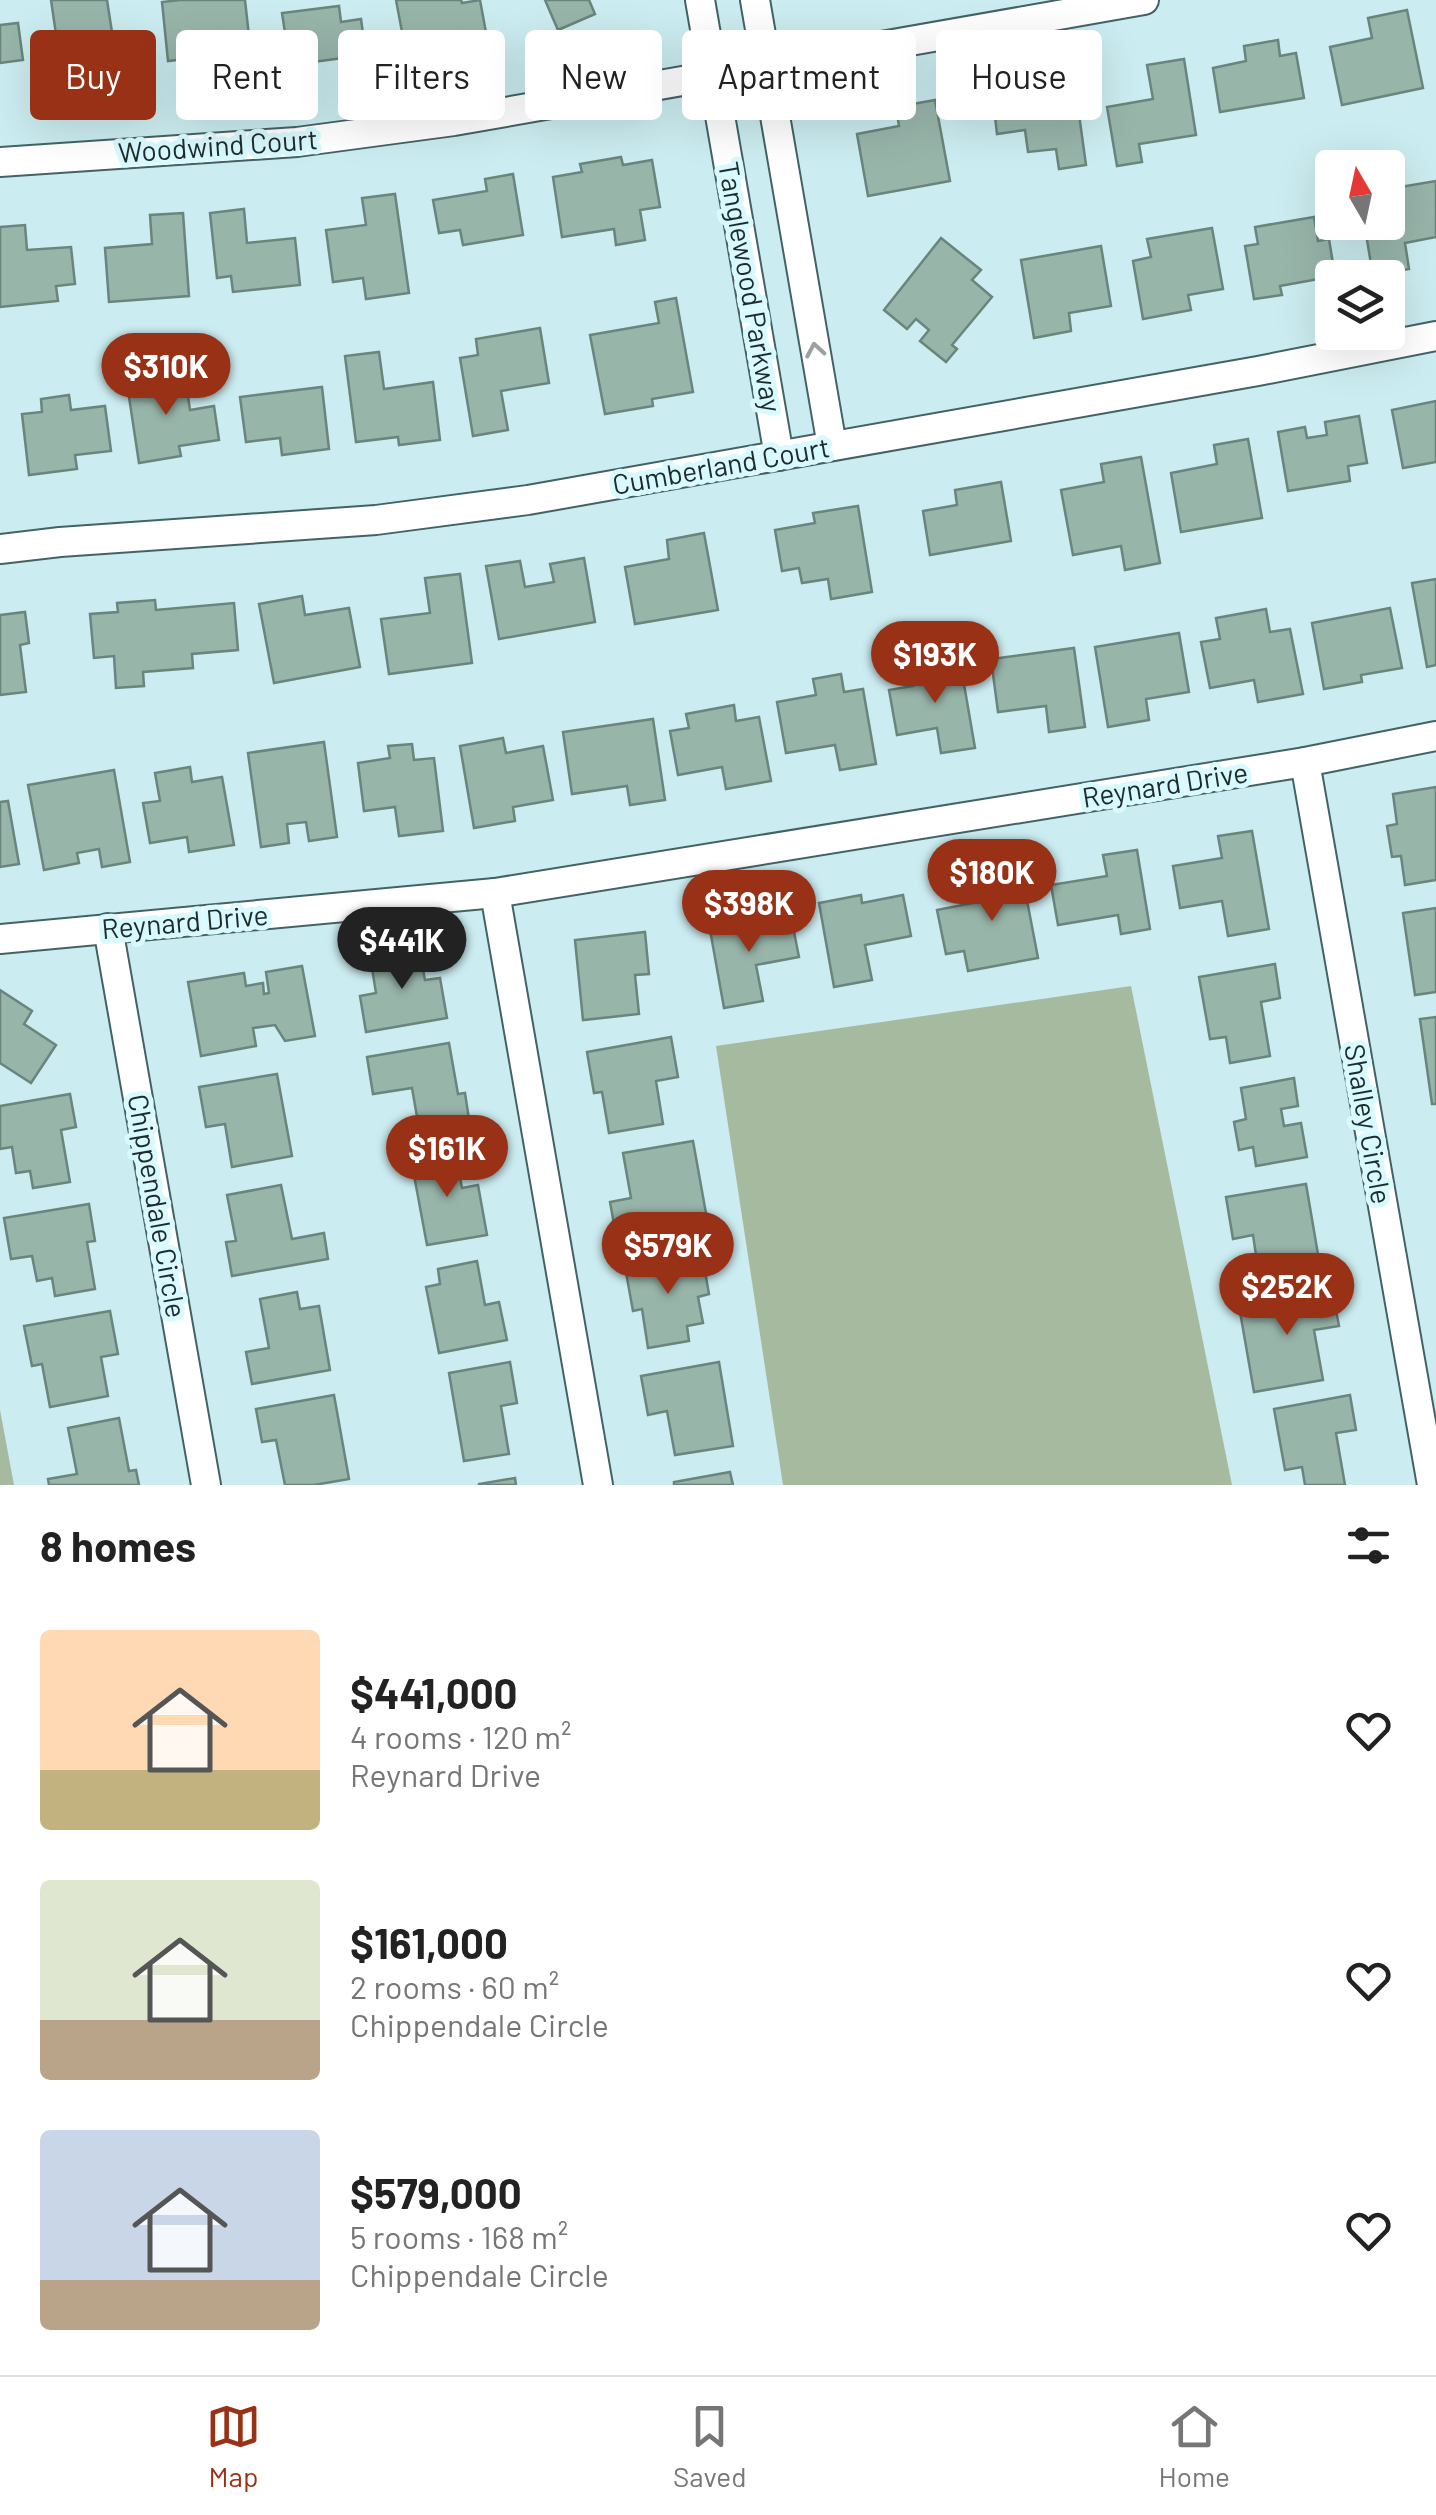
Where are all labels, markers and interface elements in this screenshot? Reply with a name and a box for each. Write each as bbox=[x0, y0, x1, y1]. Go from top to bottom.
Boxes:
chip: Buy bbox=[30, 30, 156, 120]
chip: Rent bbox=[176, 30, 318, 120]
chip: Filters bbox=[338, 30, 505, 120]
chip: New bbox=[525, 30, 662, 120]
chip: Apartment bbox=[682, 30, 916, 120]
chip: House bbox=[936, 30, 1102, 120]
street label: Woodwind Court bbox=[117, 121, 319, 169]
north arrow bbox=[1315, 150, 1405, 240]
map controls bbox=[1315, 150, 1405, 350]
street label: Tanglewood Parkway bbox=[712, 159, 790, 415]
button: layers bbox=[1315, 260, 1405, 350]
pin: $310K bbox=[96, 333, 236, 418]
one-way arrow bbox=[805, 342, 826, 359]
text: $310K bbox=[123, 346, 209, 384]
street label: Cumberland Court bbox=[610, 429, 832, 501]
pin: $193K bbox=[865, 621, 1005, 706]
text: $193K bbox=[893, 634, 977, 672]
street label: Reynard Drive bbox=[1080, 754, 1250, 814]
pin: $180K bbox=[922, 839, 1062, 924]
text: $180K bbox=[949, 852, 1035, 890]
pin: $398K bbox=[679, 870, 819, 955]
text: $398K bbox=[704, 883, 794, 921]
street label: Reynard Drive bbox=[100, 897, 270, 945]
pin: $441K bbox=[332, 907, 472, 992]
text: $441K bbox=[359, 920, 445, 958]
street label: Shalley Circle bbox=[1338, 1041, 1400, 1206]
street label: Chippendale Circle bbox=[122, 1091, 194, 1320]
pin: $161K bbox=[377, 1115, 517, 1200]
text: $161K bbox=[408, 1128, 486, 1166]
pin: $579K bbox=[598, 1212, 738, 1297]
text: $579K bbox=[624, 1225, 712, 1263]
pin: $252K bbox=[1217, 1253, 1357, 1338]
text: $252K bbox=[1241, 1266, 1333, 1304]
icon: filters bbox=[1341, 1518, 1396, 1573]
text: 8 homes bbox=[40, 1520, 196, 1570]
text: $441,000 bbox=[350, 1667, 518, 1717]
icon: home bbox=[120, 1670, 240, 1790]
icon: heart bbox=[1341, 1703, 1396, 1758]
text: 4 rooms · 120 m² bbox=[350, 1717, 572, 1755]
text: Reynard Drive bbox=[350, 1755, 541, 1793]
text: $161,000 bbox=[350, 1917, 508, 1967]
icon: home bbox=[120, 1920, 240, 2040]
icon: heart bbox=[1341, 1953, 1396, 2008]
text: 2 rooms · 60 m² bbox=[350, 1967, 559, 2005]
text: Chippendale Circle bbox=[350, 2005, 609, 2043]
text: $579,000 bbox=[350, 2167, 522, 2217]
icon: home bbox=[120, 2170, 240, 2290]
icon: heart bbox=[1341, 2203, 1396, 2258]
text: 5 rooms · 168 m² bbox=[350, 2217, 568, 2255]
text: Chippendale Circle bbox=[350, 2255, 609, 2293]
tab: Map bbox=[206, 2399, 261, 2493]
tab: Saved bbox=[673, 2399, 747, 2493]
tab: Home bbox=[1159, 2399, 1230, 2493]

